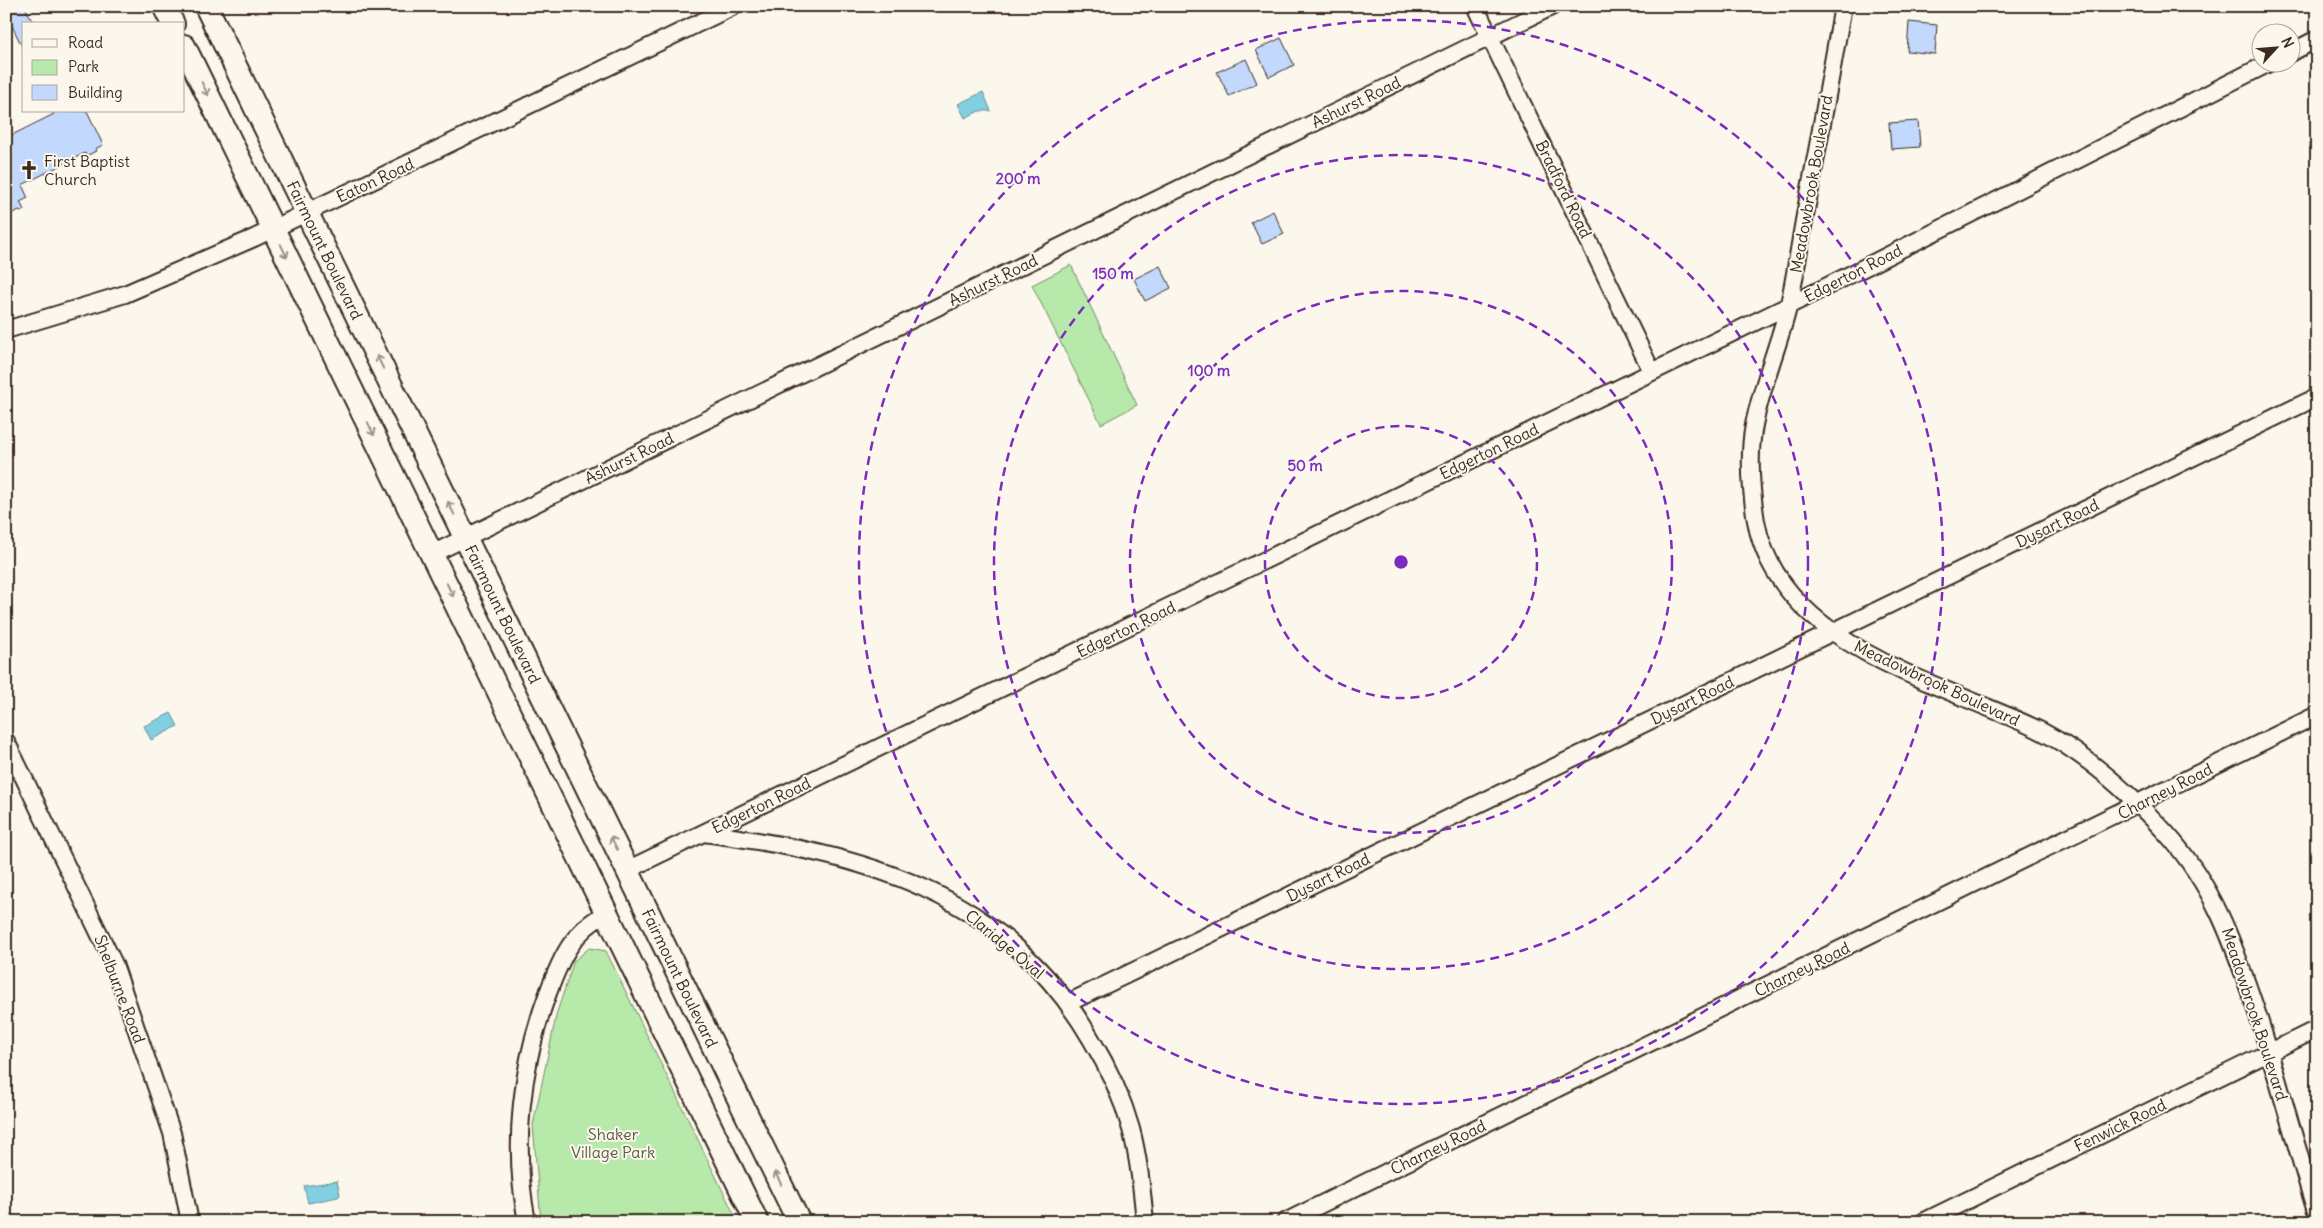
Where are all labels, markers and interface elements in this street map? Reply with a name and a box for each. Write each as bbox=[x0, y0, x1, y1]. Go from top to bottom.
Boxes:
legend bbox=[22, 22, 185, 112]
north arrow bbox=[2250, 22, 2300, 72]
text: Road bbox=[68, 33, 103, 52]
text: N bbox=[2277, 34, 2298, 51]
text: Park bbox=[68, 57, 99, 76]
street label: Ashurst Road bbox=[1308, 72, 1404, 132]
one-way arrow bbox=[200, 82, 210, 97]
text: Building bbox=[68, 83, 123, 102]
street label: Meadowbrook Boulevard bbox=[1785, 93, 1837, 275]
street label: Bradford Road bbox=[1532, 137, 1596, 241]
place label: First Baptist Church bbox=[44, 151, 131, 189]
street label: Eaton Road bbox=[333, 153, 417, 207]
church icon: First Baptist Church bbox=[18, 159, 40, 181]
text: 200 m bbox=[996, 169, 1040, 188]
street label: Fairmount Boulevard bbox=[283, 177, 367, 323]
street label: Edgerton Road bbox=[1801, 240, 1905, 306]
one-way arrow bbox=[280, 243, 290, 258]
street label: Ashurst Road bbox=[945, 250, 1041, 310]
text: 150 m bbox=[1092, 264, 1134, 283]
one-way arrow bbox=[375, 355, 384, 370]
text: 100 m bbox=[1188, 361, 1230, 380]
street label: Edgerton Road bbox=[1436, 418, 1542, 484]
one-way arrow bbox=[366, 421, 376, 436]
street label: Ashurst Road bbox=[581, 428, 677, 488]
text: 50 m bbox=[1287, 456, 1323, 475]
street label: Dysart Road bbox=[2012, 494, 2102, 552]
one-way arrow bbox=[446, 501, 455, 516]
street label: Fairmount Boulevard bbox=[461, 541, 545, 687]
centre of rings bbox=[1392, 553, 1410, 571]
one-way arrow bbox=[446, 582, 455, 597]
street label: Edgerton Road bbox=[1073, 596, 1179, 662]
street label: Meadowbrook Boulevard bbox=[1851, 636, 2023, 730]
street label: Dysart Road bbox=[1647, 671, 1737, 729]
street label: Charney Road bbox=[2114, 759, 2216, 823]
street label: Edgerton Road bbox=[708, 772, 814, 838]
one-way arrow bbox=[609, 836, 619, 851]
street label: Dysart Road bbox=[1283, 848, 1373, 906]
street label: Fairmount Boulevard bbox=[638, 905, 722, 1051]
street label: Claridge Oval bbox=[961, 905, 1049, 983]
street label: Meadowbrook Boulevard bbox=[2218, 925, 2292, 1103]
street label: Shelburne Road bbox=[90, 932, 150, 1046]
street label: Charney Road bbox=[1751, 937, 1853, 1001]
street label: Fenwick Road bbox=[2071, 1094, 2169, 1156]
street label: Charney Road bbox=[1387, 1115, 1489, 1179]
park label: Shaker Village Park bbox=[571, 1124, 655, 1162]
one-way arrow bbox=[772, 1171, 782, 1186]

